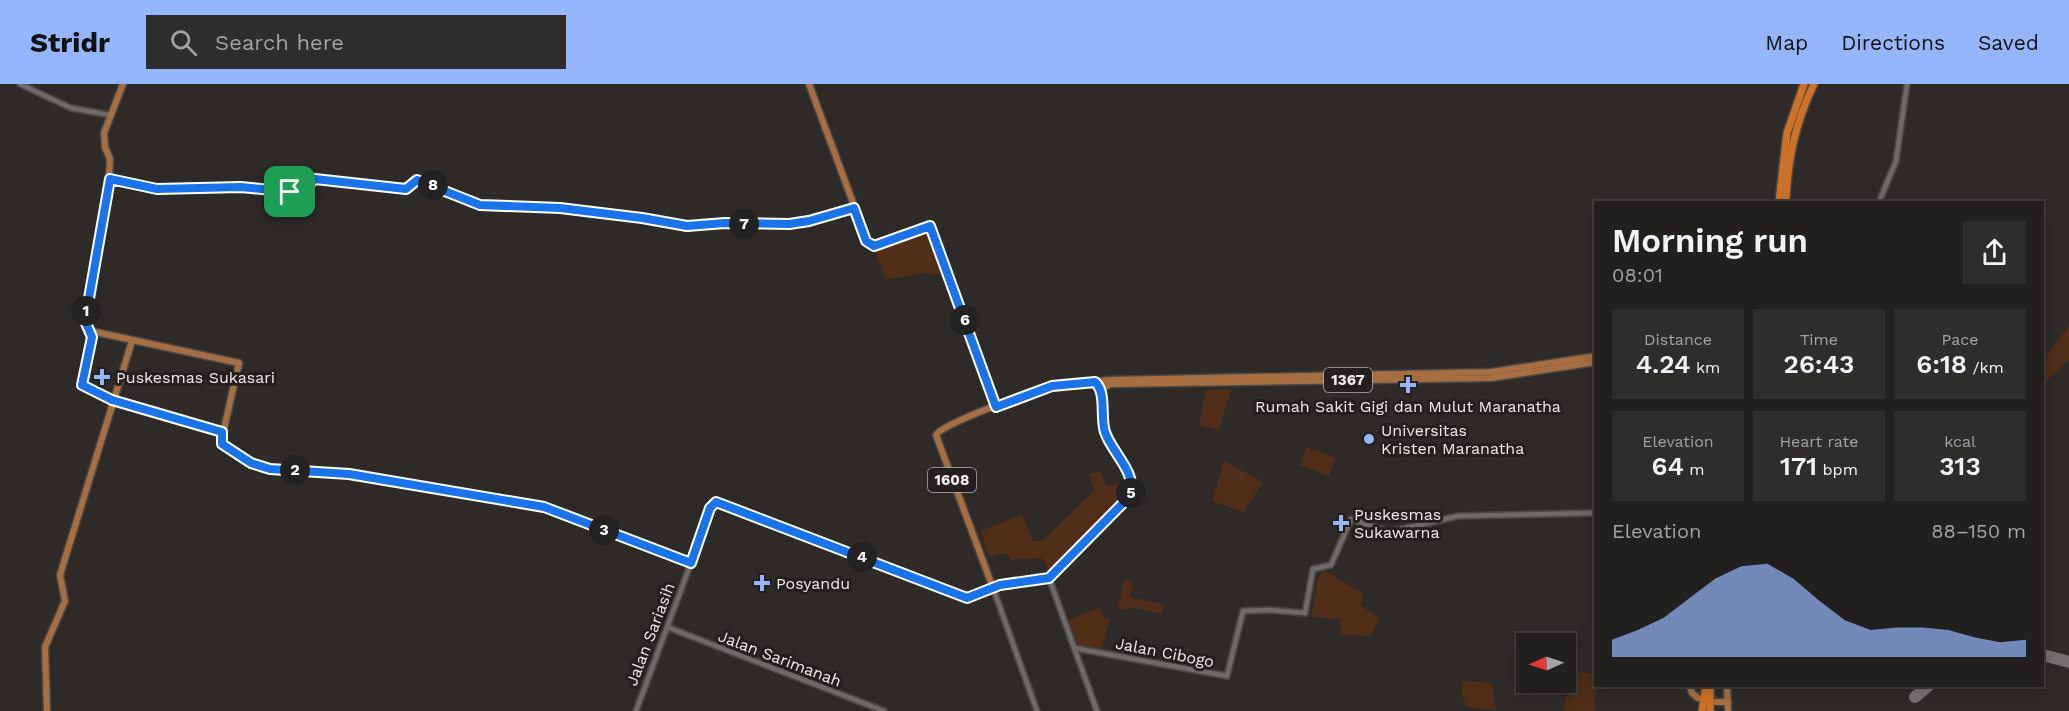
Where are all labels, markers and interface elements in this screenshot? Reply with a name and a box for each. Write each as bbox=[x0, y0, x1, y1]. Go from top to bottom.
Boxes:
search box bbox=[146, 15, 566, 69]
text: Stridr bbox=[30, 26, 110, 59]
icon: search bbox=[167, 26, 200, 59]
text: Search here bbox=[215, 30, 344, 55]
text: Map bbox=[1765, 30, 1808, 55]
text: Directions bbox=[1841, 30, 1945, 55]
text: Saved bbox=[1978, 30, 2039, 55]
pin bbox=[264, 166, 315, 217]
pin: 8 bbox=[418, 170, 448, 200]
icon: arrive bbox=[273, 175, 306, 208]
text: 8 bbox=[428, 175, 438, 194]
pin: 7 bbox=[729, 209, 759, 239]
text: 7 bbox=[739, 214, 749, 233]
text: Morning run bbox=[1612, 221, 1808, 260]
button: share bbox=[1963, 221, 2026, 284]
text: 08:01 bbox=[1612, 263, 1663, 287]
pin: 1 bbox=[71, 296, 101, 326]
text: 1 bbox=[83, 301, 89, 320]
pin: 6 bbox=[950, 305, 980, 335]
text: 6 bbox=[960, 310, 970, 329]
text: Distance bbox=[1644, 330, 1712, 349]
text: Time bbox=[1800, 330, 1838, 349]
text: Pace bbox=[1941, 330, 1979, 349]
text: 4.24 bbox=[1636, 349, 1691, 379]
text: 26:43 bbox=[1784, 349, 1854, 379]
text: 6:18 bbox=[1916, 349, 1967, 379]
text: km bbox=[1691, 358, 1720, 377]
text: /km bbox=[1967, 358, 2004, 377]
marker: Puskesmas Sukasari bbox=[93, 368, 111, 386]
place label: Puskesmas Sukasari bbox=[116, 368, 275, 387]
road number: 1367 bbox=[1324, 368, 1372, 392]
marker: Rumah Sakit Gigi dan Mulut Maranatha bbox=[1399, 376, 1417, 394]
place label: Rumah Sakit Gigi dan Mulut Maranatha bbox=[1255, 397, 1561, 416]
place label: Universitas Kristen Maranatha bbox=[1381, 421, 1524, 458]
marker: Universitas Kristen Maranatha bbox=[1362, 432, 1376, 446]
text: Elevation bbox=[1642, 432, 1714, 451]
text: Heart rate bbox=[1779, 432, 1859, 451]
text: kcal bbox=[1944, 432, 1976, 451]
text: 64 bbox=[1651, 451, 1684, 481]
text: 171 bbox=[1780, 451, 1817, 481]
text: 313 bbox=[1939, 451, 1981, 481]
pin: 2 bbox=[280, 455, 310, 485]
text: 2 bbox=[290, 460, 300, 479]
text: m bbox=[1684, 460, 1705, 479]
text: bpm bbox=[1817, 460, 1858, 479]
road number: 1608 bbox=[928, 468, 976, 492]
pin: 5 bbox=[1116, 478, 1146, 508]
text: 5 bbox=[1126, 483, 1136, 502]
place label: Puskesmas Sukawarna bbox=[1354, 505, 1441, 542]
marker: Puskesmas Sukawarna bbox=[1332, 514, 1350, 532]
pin: 3 bbox=[589, 515, 619, 545]
text: Elevation bbox=[1612, 519, 1701, 543]
text: 88–150 m bbox=[1931, 519, 2026, 543]
text: 3 bbox=[599, 520, 609, 539]
pin: 4 bbox=[847, 542, 877, 572]
text: 4 bbox=[857, 547, 867, 566]
marker: Posyandu bbox=[753, 574, 771, 592]
place label: Posyandu bbox=[776, 574, 850, 593]
street label: Jalan Sariasih bbox=[622, 580, 679, 688]
street label: Jalan Sarimanah bbox=[716, 626, 844, 691]
north arrow bbox=[1516, 633, 1576, 693]
map controls bbox=[1516, 633, 1576, 693]
street label: Jalan Cibogo bbox=[1114, 634, 1216, 671]

